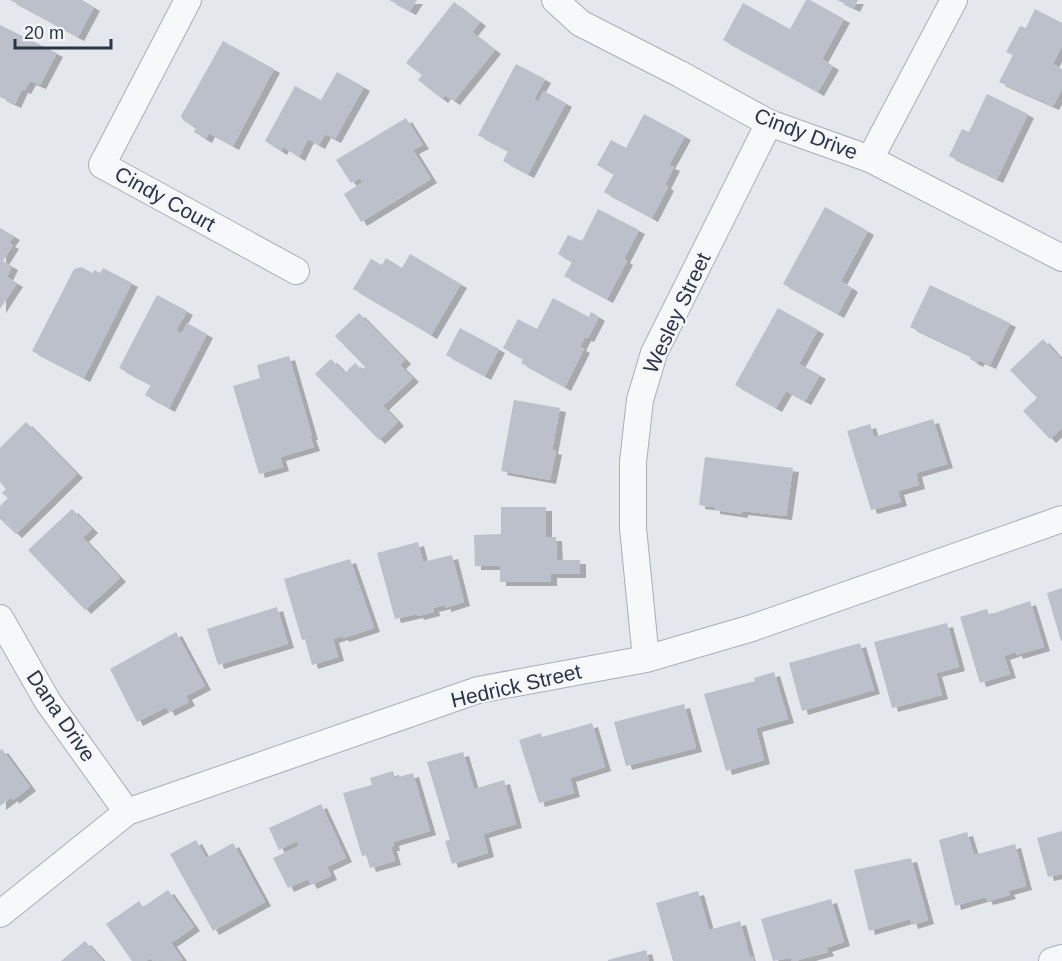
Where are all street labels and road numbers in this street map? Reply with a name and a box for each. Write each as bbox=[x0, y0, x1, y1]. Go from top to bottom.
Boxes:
street label: Cindy Drive bbox=[751, 103, 861, 164]
street label: Cindy Court bbox=[111, 162, 219, 236]
street label: Wesley Street bbox=[639, 249, 715, 377]
street label: Hedrick Street bbox=[448, 659, 583, 712]
street label: Dana Drive bbox=[23, 666, 100, 766]

